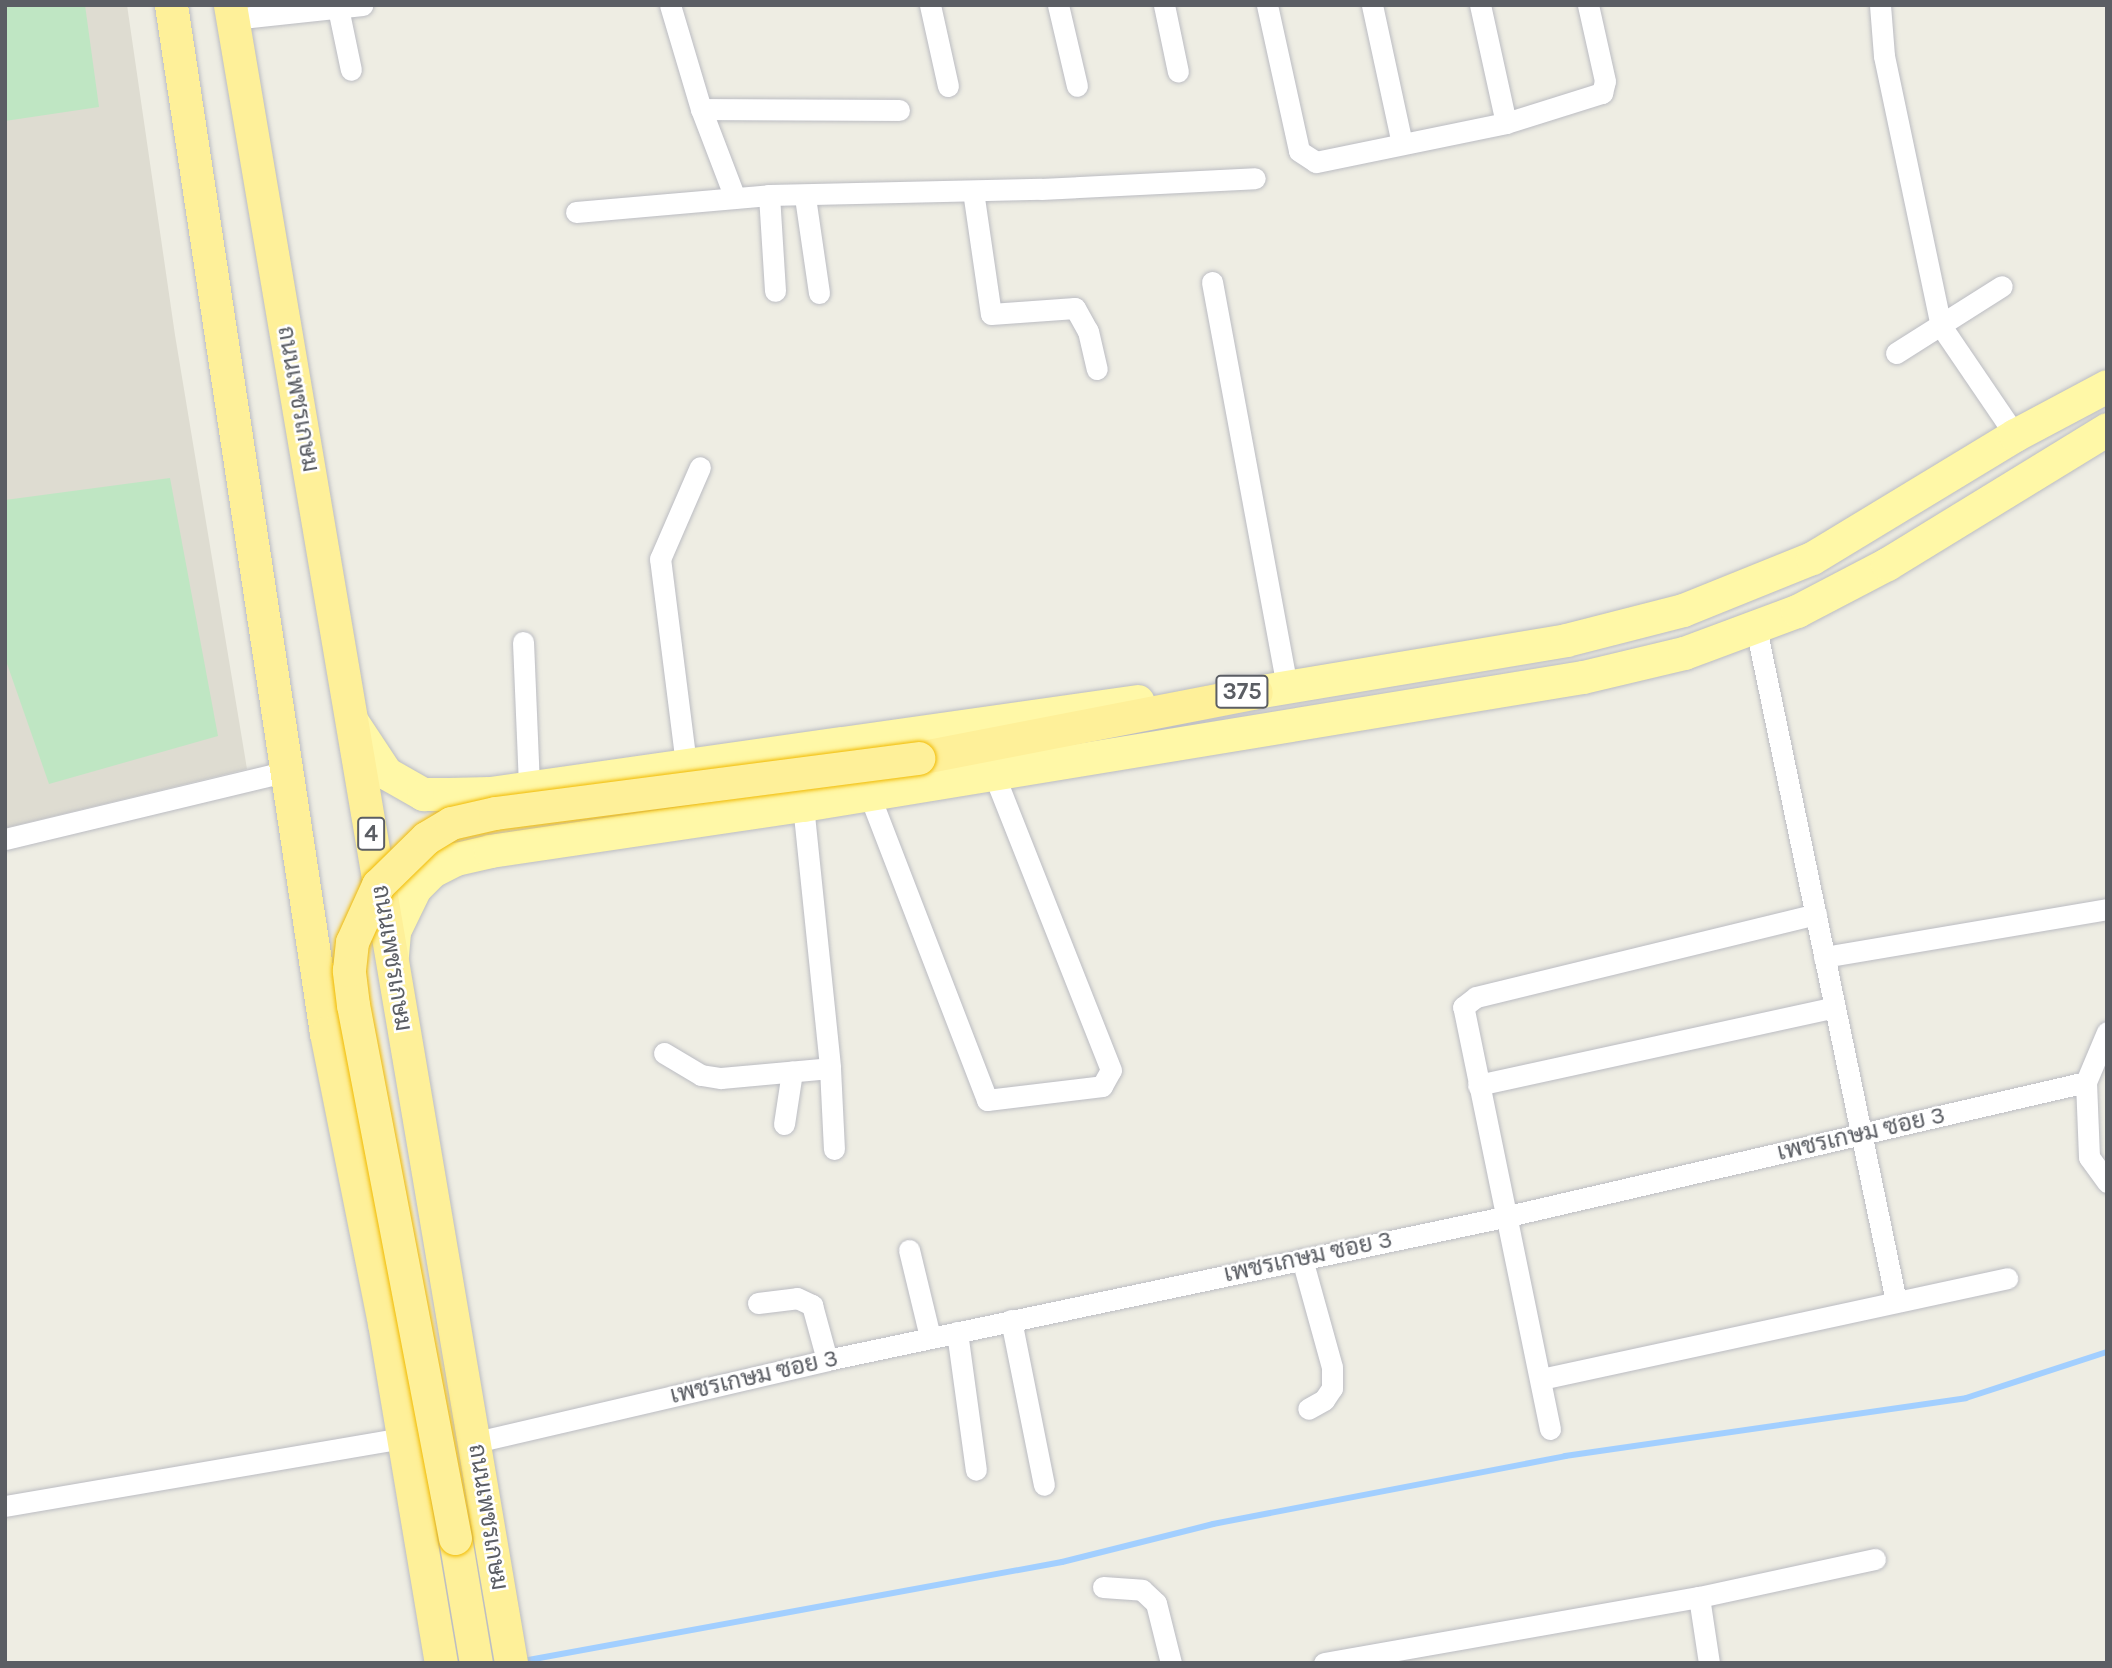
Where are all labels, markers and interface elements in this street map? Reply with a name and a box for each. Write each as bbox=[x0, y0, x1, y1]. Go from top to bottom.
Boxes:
street label: ถนนเพชรเกษม bbox=[271, 324, 325, 474]
road number: 375 bbox=[1214, 672, 1270, 712]
road number: 4 bbox=[357, 814, 385, 854]
street label: ถนนเพชรเกษม bbox=[366, 883, 418, 1033]
street label: เพชรเกษม ซอย 3 bbox=[1774, 1101, 1948, 1167]
street label: เพชรเกษม ซอย 3 bbox=[1221, 1225, 1395, 1289]
street label: เพชรเกษม ซอย 3 bbox=[667, 1344, 841, 1410]
street label: ถนนเพชรเกษม bbox=[462, 1442, 514, 1592]

